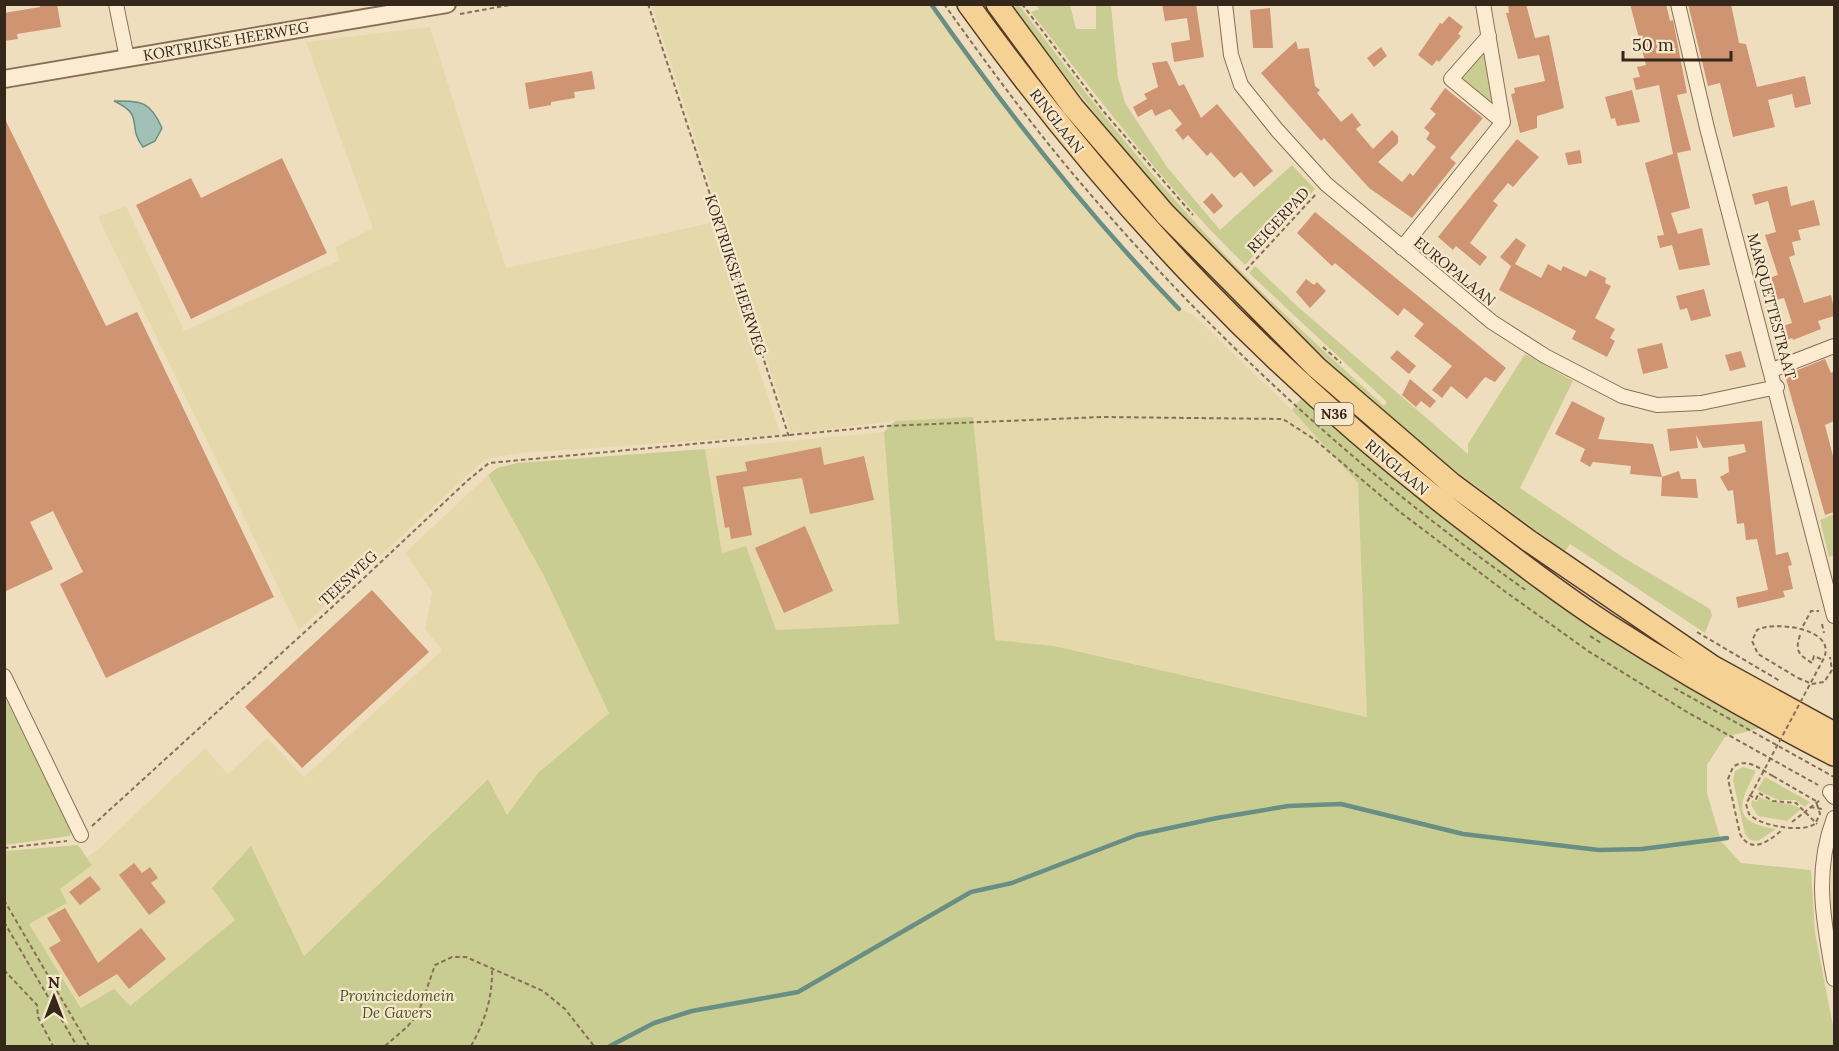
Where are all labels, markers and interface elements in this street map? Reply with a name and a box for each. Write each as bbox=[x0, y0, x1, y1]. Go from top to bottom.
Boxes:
street label: KORTRIJKSE HEERWEG bbox=[142, 17, 311, 65]
scale bar bbox=[1623, 24, 1731, 62]
text: 50 m bbox=[1632, 33, 1674, 56]
street label: RINGLAAN bbox=[1026, 85, 1088, 157]
street label: REIGERPAD bbox=[1243, 183, 1313, 257]
street label: KORTRIJKSE HEERWEG bbox=[701, 192, 771, 358]
street label: MARQUETTESTRAAT bbox=[1743, 231, 1801, 382]
street label: EUROPALAAN bbox=[1410, 232, 1500, 310]
road number: N36 bbox=[1314, 403, 1354, 425]
street label: RINGLAAN bbox=[1361, 435, 1433, 499]
street label: TEESWEG bbox=[315, 546, 381, 610]
north arrow bbox=[24, 967, 84, 1027]
text: N bbox=[48, 972, 60, 992]
park label: Provinciedomein De Gavers bbox=[339, 986, 455, 1022]

